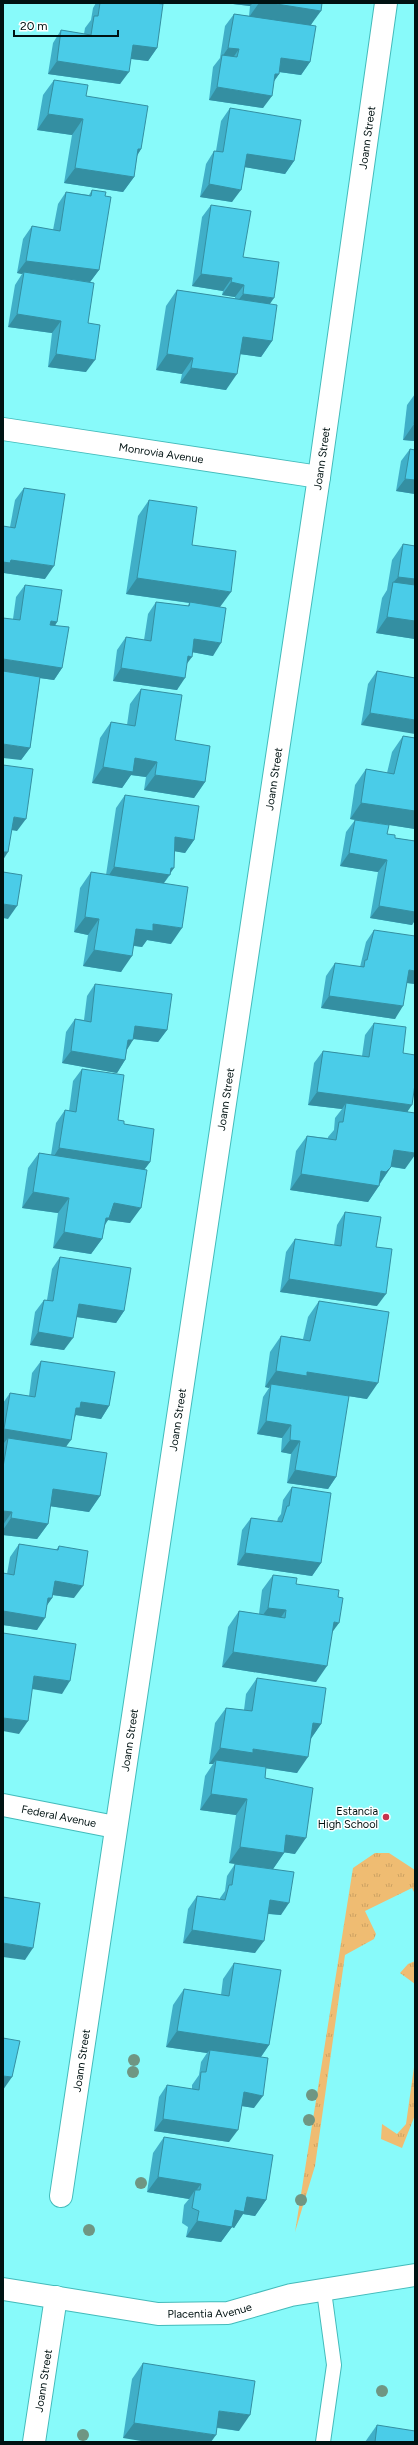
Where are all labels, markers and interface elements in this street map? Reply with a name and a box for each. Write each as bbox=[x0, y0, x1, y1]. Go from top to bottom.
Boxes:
scale bar bbox=[14, 12, 118, 38]
text: 20 m bbox=[20, 19, 48, 33]
street label: Joann Street bbox=[357, 105, 378, 170]
street label: Joann Street bbox=[311, 426, 333, 491]
street label: Monrovia Avenue bbox=[118, 441, 204, 466]
street label: Joann Street bbox=[263, 747, 285, 811]
street label: Joann Street bbox=[215, 1067, 237, 1132]
street label: Joann Street bbox=[167, 1387, 189, 1452]
street label: Joann Street bbox=[119, 1708, 141, 1773]
street label: Federal Avenue bbox=[20, 1803, 97, 1830]
place label: Estancia High School bbox=[318, 1805, 378, 1831]
marker: Estancia High School bbox=[381, 1812, 391, 1822]
street label: Joann Street bbox=[71, 2028, 93, 2093]
street label: Placentia Avenue bbox=[167, 2301, 253, 2321]
street label: Joann Street bbox=[33, 2348, 55, 2413]

